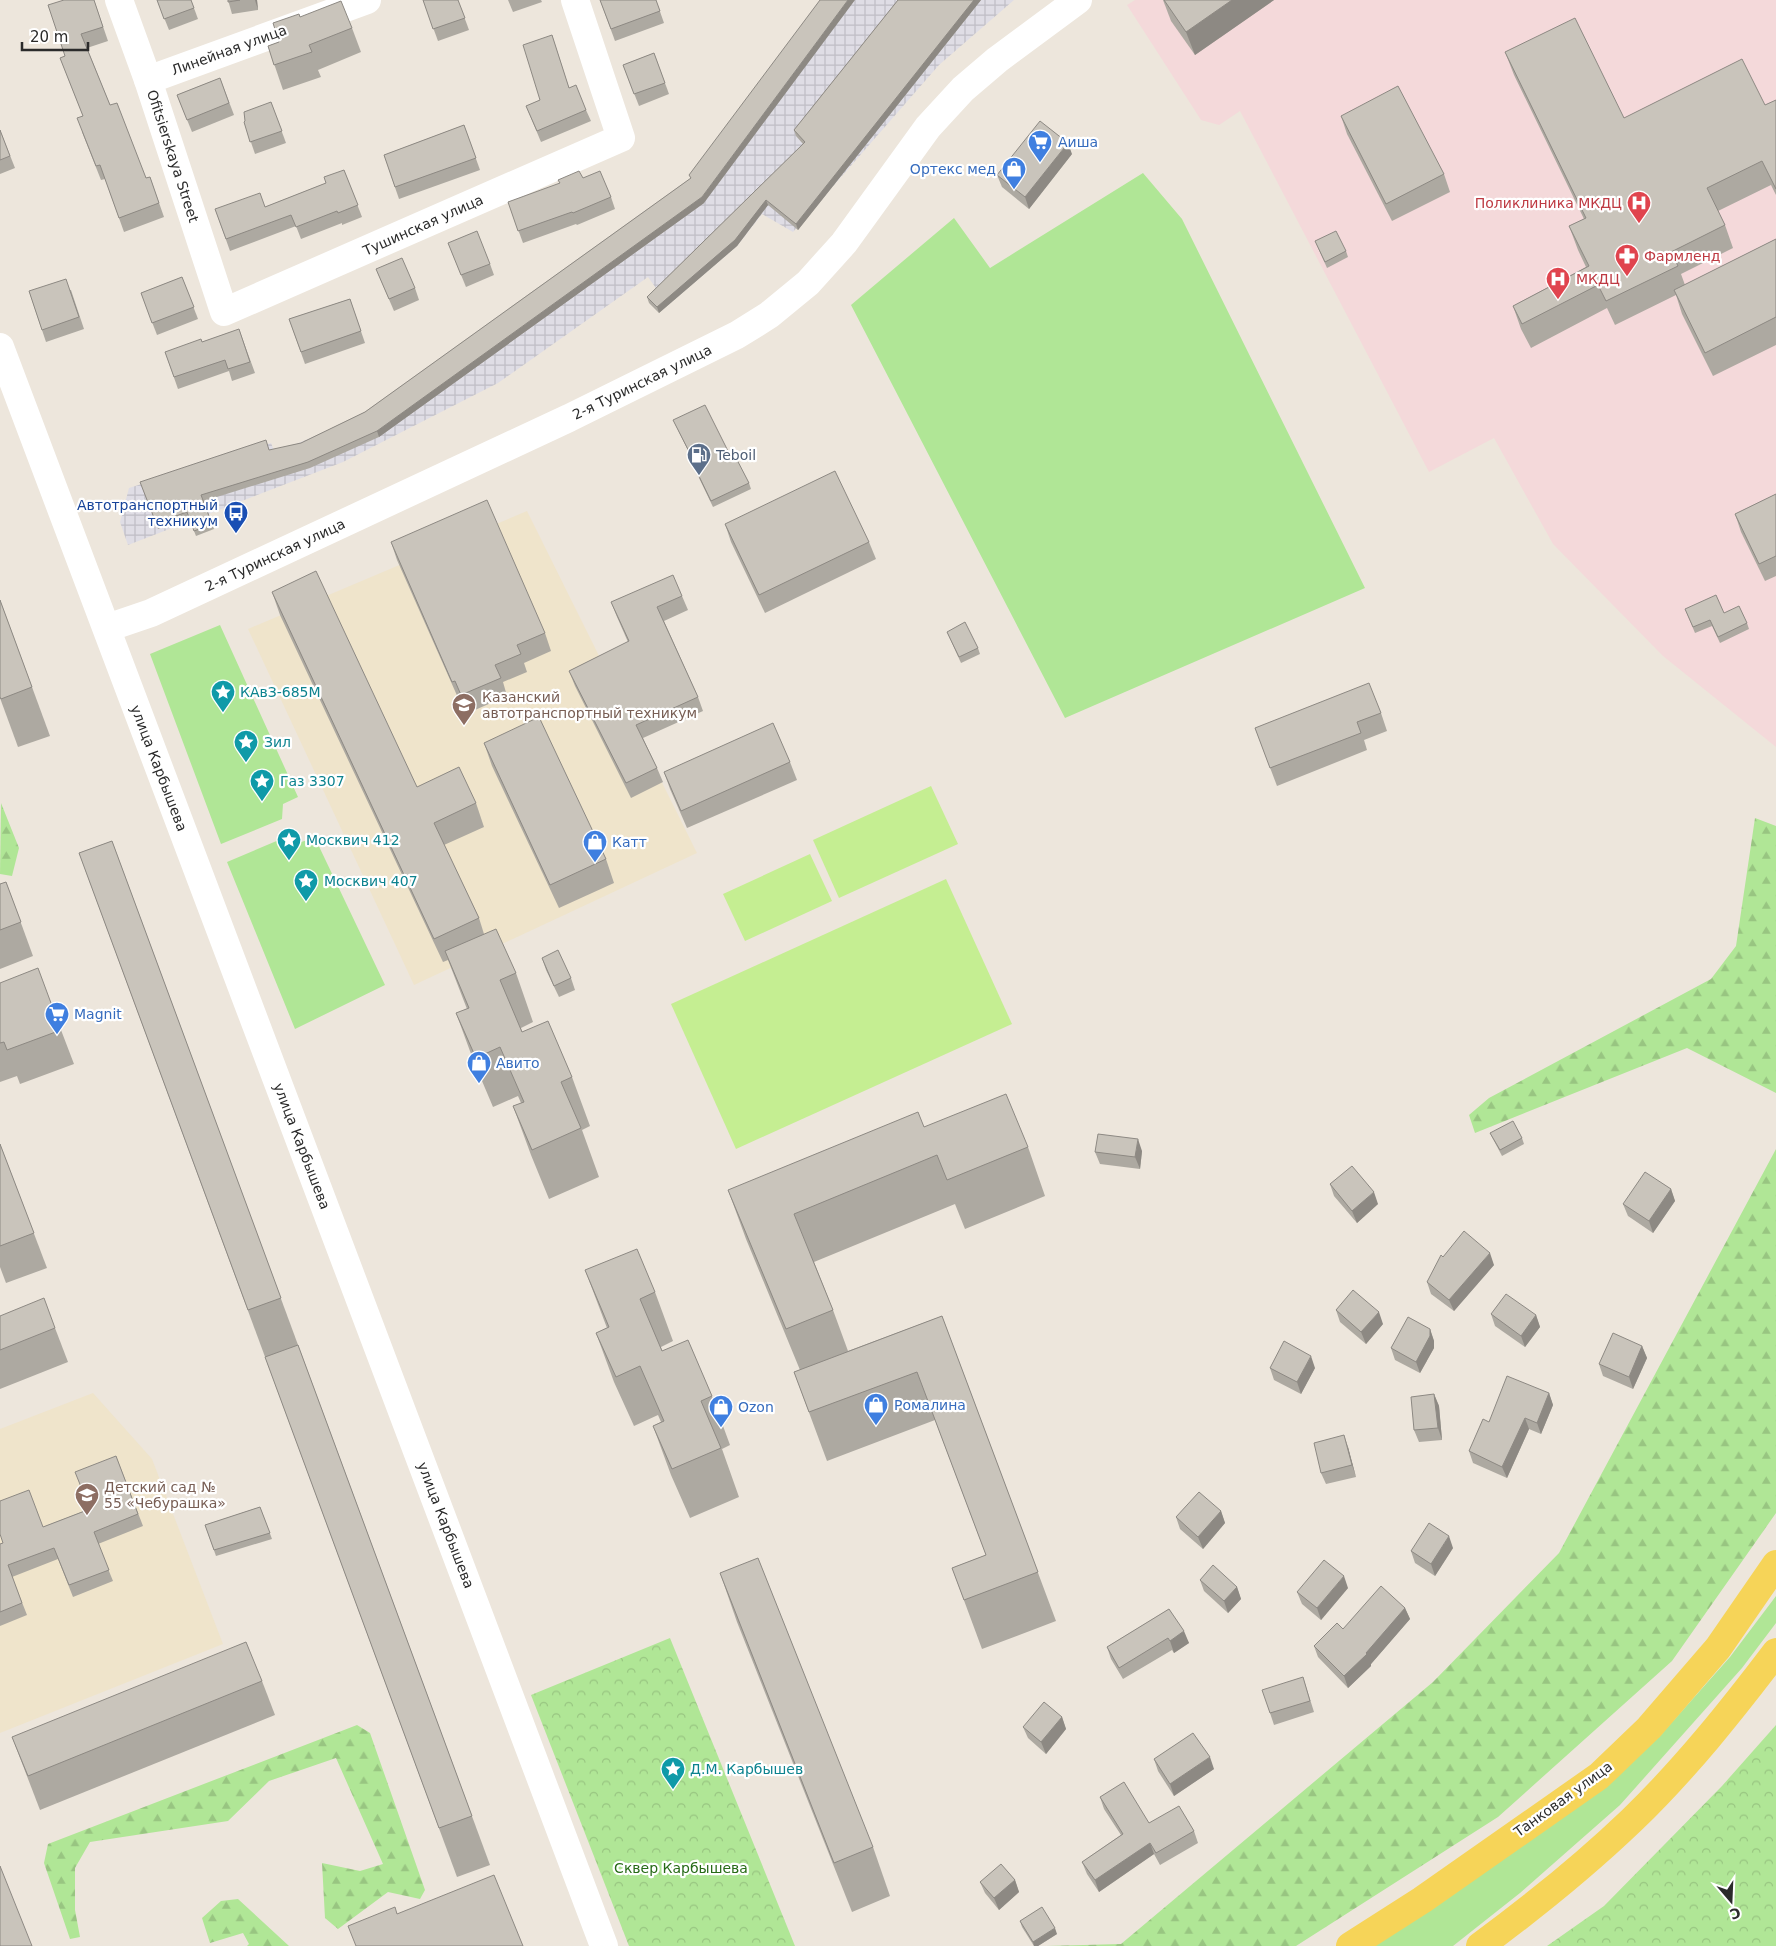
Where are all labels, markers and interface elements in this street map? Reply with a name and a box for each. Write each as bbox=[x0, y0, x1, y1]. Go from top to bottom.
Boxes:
scale bar bbox=[22, 20, 89, 52]
street label: Линейная улица bbox=[169, 22, 289, 78]
text: 20 m bbox=[30, 28, 68, 46]
street label: Ofitsierskaya Street bbox=[144, 88, 202, 225]
supermarket icon: Аиша bbox=[1027, 129, 1053, 163]
place label: Аиша bbox=[1058, 134, 1098, 150]
shop icon: Ортекс мед bbox=[1001, 156, 1027, 190]
place label: Ортекс мед bbox=[910, 161, 996, 177]
hospital icon: Поликлиника МКДЦ bbox=[1626, 190, 1652, 224]
street label: Тушинская улица bbox=[359, 191, 486, 259]
place label: Поликлиника МКДЦ bbox=[1475, 195, 1622, 211]
pharmacy icon: Фармленд bbox=[1614, 243, 1640, 277]
place label: Фармленд bbox=[1644, 248, 1720, 264]
hospital icon: МКДЦ bbox=[1545, 266, 1571, 300]
place label: МКДЦ bbox=[1576, 271, 1620, 287]
street label: 2-я Туринская улица bbox=[570, 341, 714, 423]
fuel station icon: Teboil bbox=[686, 442, 712, 476]
place label: Teboil bbox=[715, 447, 756, 463]
place label: Автотранспортный техникум bbox=[77, 497, 218, 529]
bus stop icon: Автотранспортный техникум bbox=[223, 500, 249, 534]
street label: 2-я Туринская улица bbox=[202, 515, 348, 595]
place icon: КАвЗ-685М bbox=[210, 679, 236, 713]
place label: КАвЗ-685М bbox=[240, 684, 321, 700]
place label: Казанский автотранспортный техникум bbox=[482, 689, 697, 721]
school or university icon: Казанский автотранспортный техникум bbox=[451, 692, 477, 726]
street label: улица Карбышева bbox=[127, 702, 191, 834]
place icon: Зил bbox=[233, 729, 259, 763]
place label: Зил bbox=[264, 734, 291, 750]
place icon: Газ 3307 bbox=[249, 768, 275, 802]
place label: Газ 3307 bbox=[280, 773, 345, 789]
place icon: Москвич 412 bbox=[276, 827, 302, 861]
shop icon: Катт bbox=[582, 829, 608, 863]
place label: Москвич 412 bbox=[306, 832, 400, 848]
place label: Катт bbox=[612, 834, 647, 850]
place icon: Москвич 407 bbox=[293, 868, 319, 902]
place label: Москвич 407 bbox=[324, 873, 418, 889]
supermarket icon: Magnit bbox=[44, 1001, 70, 1035]
place label: Magnit bbox=[74, 1006, 122, 1022]
shop icon: Авито bbox=[466, 1050, 492, 1084]
place label: Авито bbox=[496, 1055, 540, 1071]
street label: улица Карбышева bbox=[270, 1080, 334, 1212]
shop icon: Ромалина bbox=[863, 1392, 889, 1426]
shop icon: Ozon bbox=[708, 1394, 734, 1428]
place label: Ромалина bbox=[894, 1397, 966, 1413]
place label: Ozon bbox=[738, 1399, 774, 1415]
street label: улица Карбышева bbox=[414, 1459, 478, 1591]
place label: Детский сад № 55 «Чебурашка» bbox=[104, 1479, 226, 1511]
school or university icon: Детский сад № 55 «Чебурашка» bbox=[74, 1482, 100, 1516]
place icon: Д.М. Карбышев bbox=[660, 1756, 686, 1790]
street label: Танковая улица bbox=[1510, 1758, 1615, 1841]
place label: Д.М. Карбышев bbox=[690, 1761, 803, 1777]
park label: Сквер Карбышева bbox=[614, 1860, 748, 1876]
north arrow bbox=[1706, 1876, 1756, 1926]
text: С bbox=[1728, 1904, 1743, 1923]

